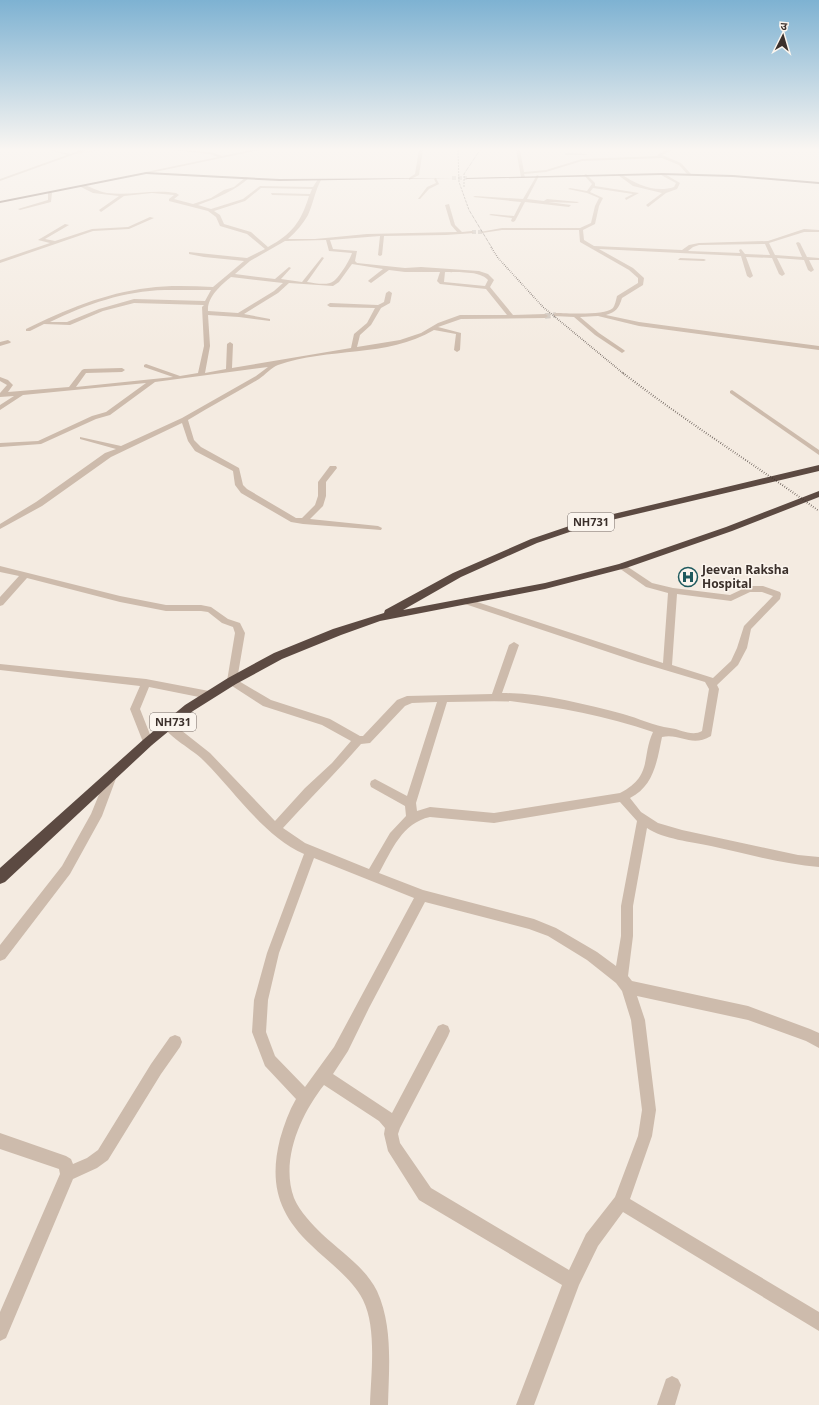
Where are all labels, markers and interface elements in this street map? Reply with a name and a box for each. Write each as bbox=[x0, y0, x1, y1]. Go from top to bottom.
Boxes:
north arrow bbox=[763, 16, 803, 56]
text: उ bbox=[780, 18, 788, 33]
road number: NH731 bbox=[568, 513, 614, 531]
place label: Jeevan Raksha Hospital bbox=[701, 561, 789, 592]
hospital icon: Jeevan Raksha Hospital bbox=[677, 566, 699, 588]
road number: NH731 bbox=[150, 713, 196, 731]

